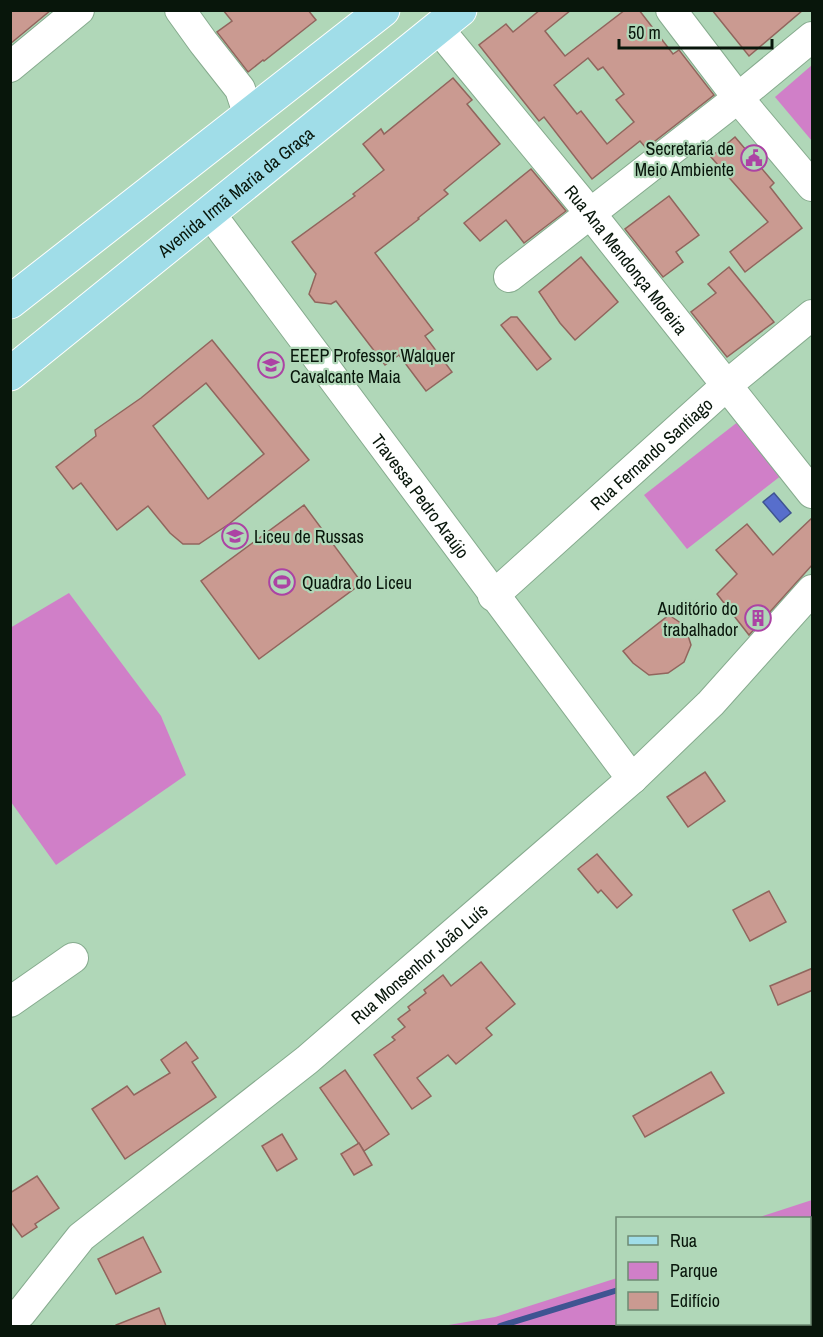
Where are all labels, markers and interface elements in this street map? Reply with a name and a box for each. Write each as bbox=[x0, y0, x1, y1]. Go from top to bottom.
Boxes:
scale bar bbox=[619, 12, 772, 50]
text: 50 m bbox=[628, 20, 661, 45]
street label: Avenida Irmã Maria da Graça bbox=[151, 121, 319, 263]
place label: Secretaria de Meio Ambiente bbox=[635, 136, 734, 182]
public building icon: Secretaria de Meio Ambiente bbox=[739, 143, 769, 173]
street label: Rua Ana Mendonça Moreira bbox=[559, 179, 694, 340]
place label: EEEP Professor Walquer Cavalcante Maia bbox=[290, 343, 455, 389]
school or university icon: EEEP Professor Walquer Cavalcante Maia bbox=[256, 350, 286, 380]
street label: Rua Fernando Santiago bbox=[585, 391, 718, 515]
street label: Travessa Pedro Araújo bbox=[366, 428, 475, 563]
school or university icon: Liceu de Russas bbox=[220, 521, 250, 551]
place label: Liceu de Russas bbox=[254, 524, 364, 549]
sports icon: Quadra do Liceu bbox=[267, 567, 297, 597]
place label: Quadra do Liceu bbox=[302, 570, 412, 595]
place label: Auditório do trabalhador bbox=[657, 596, 738, 642]
building icon: Auditório do trabalhador bbox=[743, 603, 773, 633]
street label: Rua Monsenhor João Luís bbox=[345, 897, 493, 1029]
legend bbox=[616, 1217, 811, 1325]
text: Rua bbox=[670, 1228, 697, 1253]
text: Parque bbox=[670, 1258, 718, 1283]
text: Edifício bbox=[670, 1288, 720, 1313]

